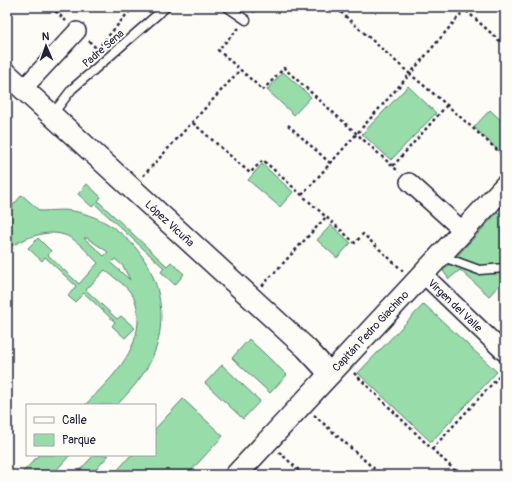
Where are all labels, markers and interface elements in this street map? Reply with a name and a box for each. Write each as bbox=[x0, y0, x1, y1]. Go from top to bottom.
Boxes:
north arrow bbox=[26, 26, 66, 66]
street label: Padre Sena bbox=[80, 27, 127, 70]
text: N bbox=[42, 30, 50, 43]
street label: López Vicuña bbox=[142, 198, 197, 249]
street label: Virgen del Valle bbox=[425, 277, 485, 335]
street label: Capitán Pedro Giachino bbox=[330, 288, 411, 374]
legend bbox=[26, 404, 156, 456]
text: Calle bbox=[62, 413, 87, 428]
text: Parque bbox=[62, 433, 96, 448]

